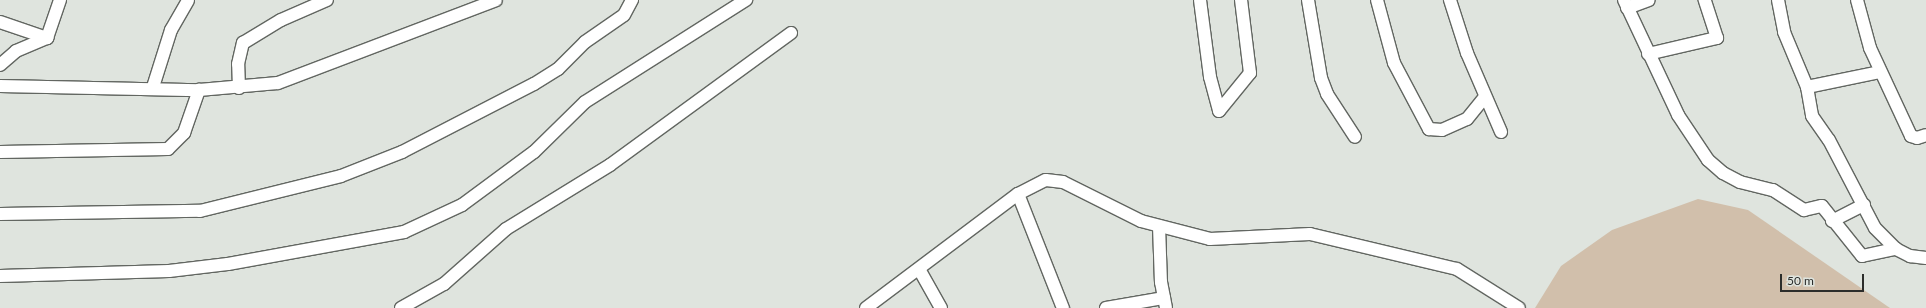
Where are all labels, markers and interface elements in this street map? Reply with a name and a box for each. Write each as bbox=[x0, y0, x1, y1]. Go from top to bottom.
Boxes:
scale bar bbox=[1782, 266, 1866, 292]
text: 50 m bbox=[1787, 273, 1814, 288]

